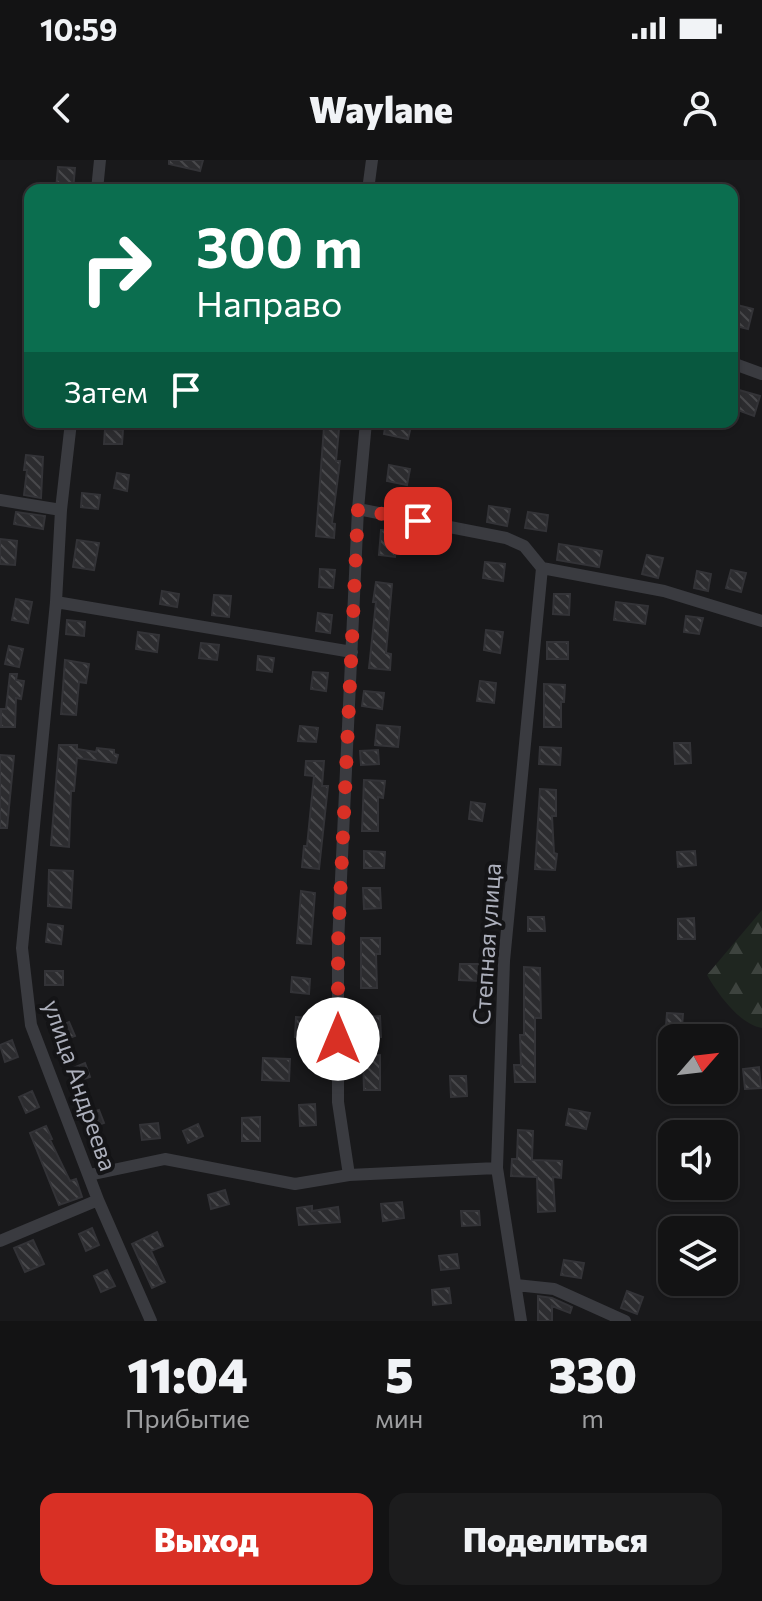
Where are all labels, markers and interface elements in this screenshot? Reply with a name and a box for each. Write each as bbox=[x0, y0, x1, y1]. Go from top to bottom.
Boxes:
text: 10:59 bbox=[40, 10, 117, 47]
icon: back bbox=[40, 86, 84, 130]
text: Waylane bbox=[309, 86, 453, 130]
icon: person bbox=[678, 86, 722, 130]
text: 300 m bbox=[196, 211, 363, 280]
icon: right bbox=[64, 216, 168, 320]
text: Направо bbox=[196, 280, 342, 324]
icon: arrive bbox=[164, 368, 208, 412]
text: Затем bbox=[64, 372, 148, 409]
pin bbox=[384, 487, 452, 555]
icon: arrive bbox=[396, 499, 440, 543]
street label: Степная улица bbox=[466, 862, 506, 1026]
street label: улица Андреева bbox=[38, 996, 124, 1174]
position arrow bbox=[296, 997, 380, 1081]
north arrow bbox=[658, 1024, 738, 1104]
map controls bbox=[658, 1024, 738, 1296]
button: sound bbox=[658, 1120, 738, 1200]
button: layers bbox=[658, 1216, 738, 1296]
text: 11:04 bbox=[127, 1344, 248, 1403]
text: 5 bbox=[385, 1344, 413, 1403]
text: 330 bbox=[548, 1344, 637, 1403]
text: Прибытие bbox=[125, 1402, 250, 1433]
text: мин bbox=[375, 1402, 423, 1433]
text: m bbox=[581, 1402, 604, 1433]
button: Выход bbox=[40, 1493, 373, 1585]
button: Поделиться bbox=[389, 1493, 722, 1585]

